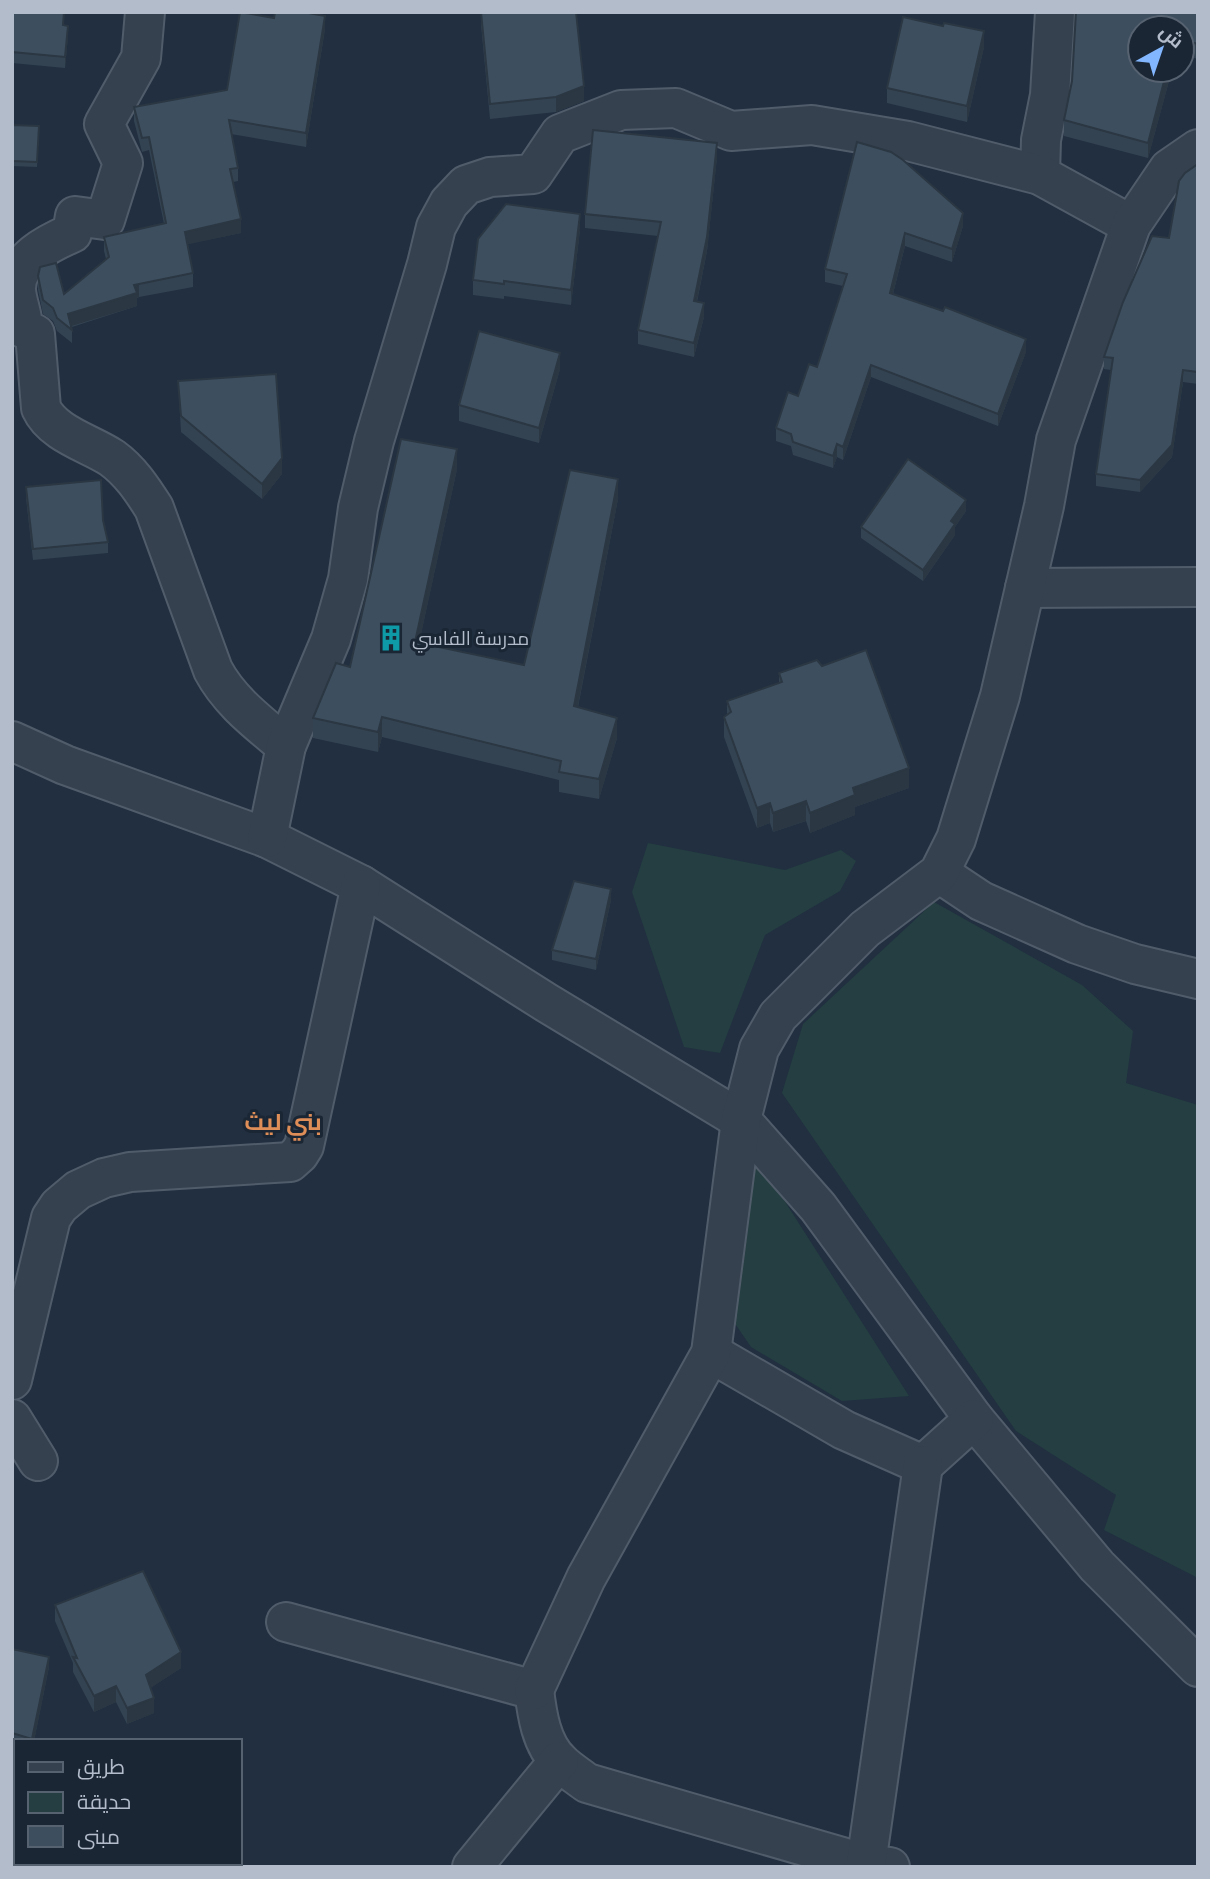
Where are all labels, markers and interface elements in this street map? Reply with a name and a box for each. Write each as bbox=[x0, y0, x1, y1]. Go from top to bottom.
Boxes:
north arrow bbox=[1126, 14, 1196, 84]
text: ش bbox=[1155, 20, 1188, 53]
building icon: مدرسة الفاسي bbox=[376, 623, 406, 653]
place label: مدرسة الفاسي bbox=[412, 627, 529, 653]
district label: بني ليث bbox=[244, 1108, 322, 1141]
legend bbox=[14, 1739, 242, 1865]
text: طريق bbox=[77, 1754, 125, 1780]
text: حديقة bbox=[77, 1789, 131, 1815]
text: مبنى bbox=[77, 1824, 120, 1850]

